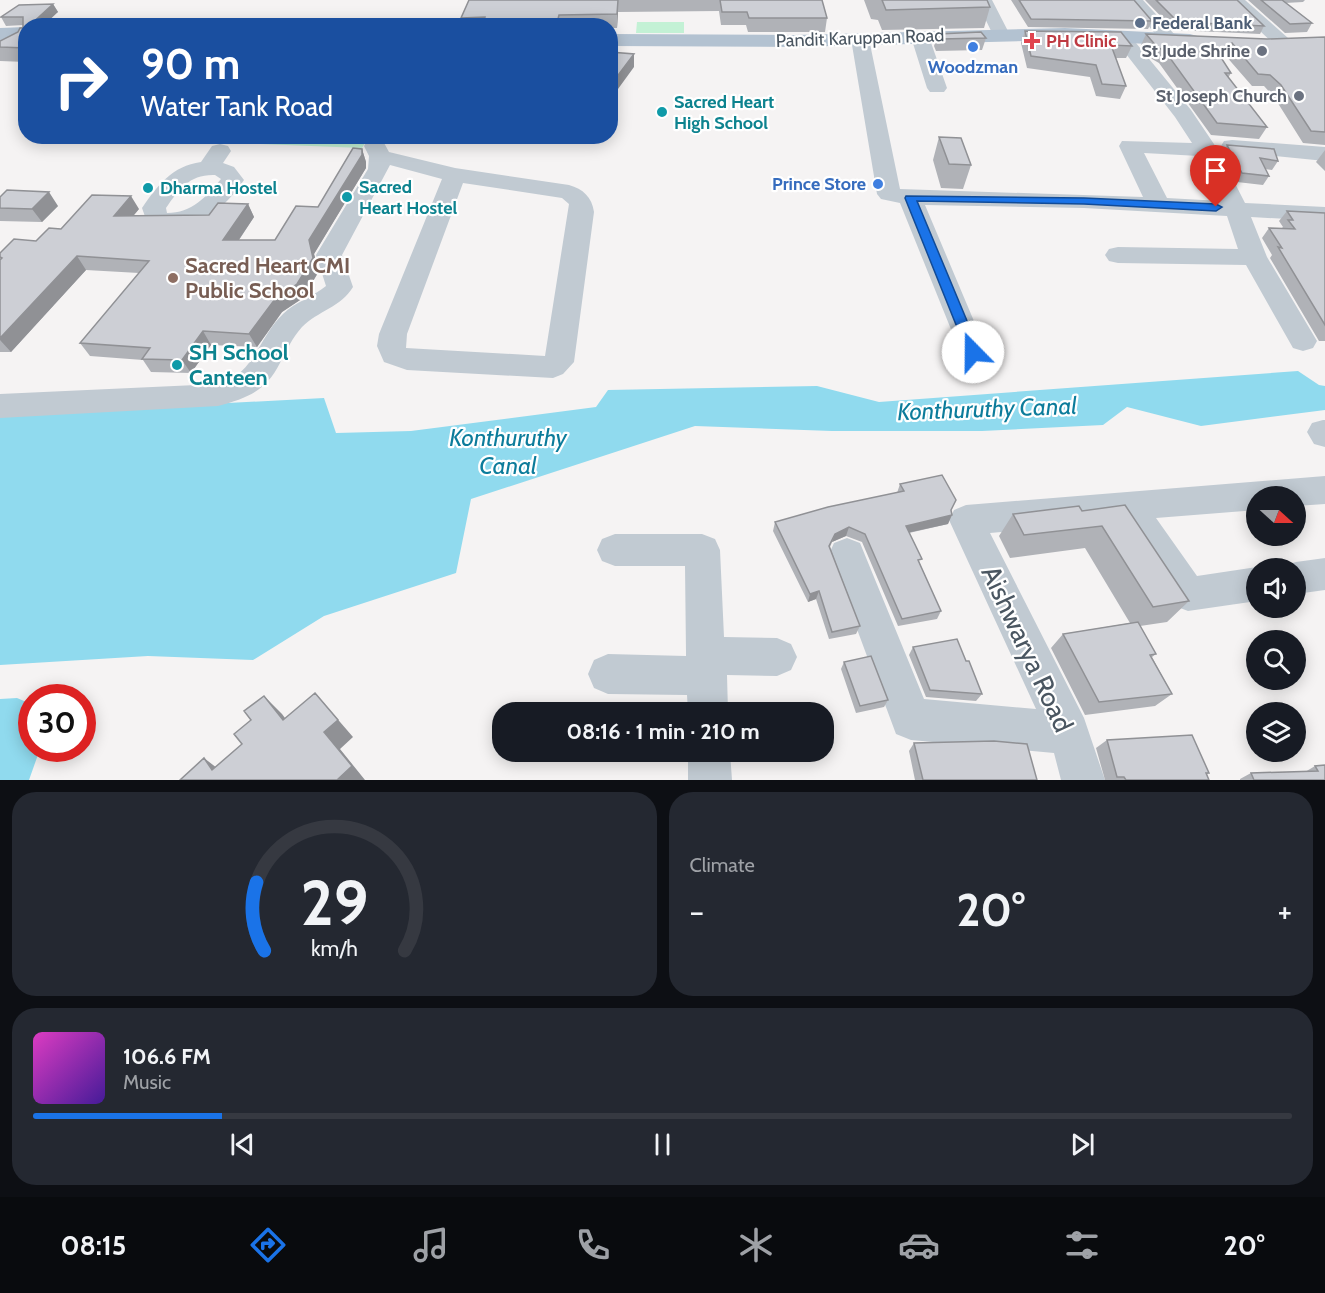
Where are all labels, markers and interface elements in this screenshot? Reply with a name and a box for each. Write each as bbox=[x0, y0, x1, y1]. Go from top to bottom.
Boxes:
place label: Federal Bank bbox=[1152, 12, 1252, 34]
marker: Federal Bank bbox=[1133, 16, 1147, 30]
street label: Pandit Karuppan Road bbox=[775, 24, 945, 52]
place label: PH Clinic bbox=[1046, 30, 1116, 52]
marker: PH Clinic bbox=[1023, 32, 1041, 50]
text: 90 m bbox=[141, 38, 240, 90]
marker: Woodzman bbox=[966, 40, 980, 54]
place label: St Jude Shrine bbox=[1141, 40, 1250, 62]
icon: right bbox=[42, 42, 120, 120]
marker: St Jude Shrine bbox=[1255, 44, 1269, 58]
place label: Woodzman bbox=[928, 56, 1018, 78]
place label: St Joseph Church bbox=[1156, 85, 1287, 107]
marker: St Joseph Church bbox=[1292, 89, 1306, 103]
text: Water Tank Road bbox=[141, 90, 333, 123]
place label: Sacred Heart High School bbox=[674, 91, 774, 134]
marker: Sacred Heart High School bbox=[655, 105, 669, 119]
pin bbox=[1190, 145, 1241, 207]
icon: arrive bbox=[1199, 154, 1232, 187]
place label: Prince Store bbox=[772, 173, 866, 195]
place label: Sacred Heart Hostel bbox=[359, 176, 458, 219]
place label: Dharma Hostel bbox=[160, 177, 278, 199]
marker: Prince Store bbox=[871, 177, 885, 191]
marker: Dharma Hostel bbox=[141, 181, 155, 195]
marker: Sacred Heart Hostel bbox=[340, 190, 354, 204]
place label: Sacred Heart CMI Public School bbox=[185, 252, 350, 304]
marker: Sacred Heart CMI Public School bbox=[166, 271, 180, 285]
position arrow bbox=[941, 320, 1005, 384]
place label: SH School Canteen bbox=[189, 339, 289, 391]
marker: SH School Canteen bbox=[170, 358, 184, 372]
water label: Konthuruthy Canal bbox=[897, 391, 1078, 426]
water label: Konthuruthy Canal bbox=[449, 423, 568, 480]
north arrow bbox=[1246, 486, 1306, 546]
map controls bbox=[1246, 486, 1306, 762]
button: sound bbox=[1246, 558, 1306, 618]
street label: Aishwarya Road bbox=[974, 560, 1080, 737]
button: search bbox=[1246, 630, 1306, 690]
speed limit sign: 30 bbox=[18, 684, 96, 762]
button: layers bbox=[1246, 702, 1306, 762]
text: 08:16 · 1 min · 210 m bbox=[566, 718, 760, 745]
text: Climate bbox=[690, 853, 755, 877]
text: 29 bbox=[300, 865, 368, 941]
text: 20° bbox=[956, 883, 1025, 937]
text: − bbox=[690, 891, 704, 931]
text: + bbox=[1277, 891, 1292, 931]
text: km/h bbox=[311, 935, 358, 961]
text: 106.6 FM bbox=[123, 1043, 211, 1070]
text: Music bbox=[123, 1070, 171, 1094]
icon: previous bbox=[226, 1128, 259, 1161]
icon: pause bbox=[646, 1128, 679, 1161]
icon: next bbox=[1066, 1128, 1099, 1161]
icon: directions bbox=[247, 1224, 289, 1266]
icon: music bbox=[410, 1224, 452, 1266]
icon: phone bbox=[572, 1224, 614, 1266]
icon: climate bbox=[735, 1224, 777, 1266]
icon: car bbox=[898, 1224, 940, 1266]
icon: filters bbox=[1061, 1224, 1103, 1266]
text: 08:15 bbox=[60, 1229, 126, 1262]
text: 20° bbox=[1223, 1229, 1265, 1262]

